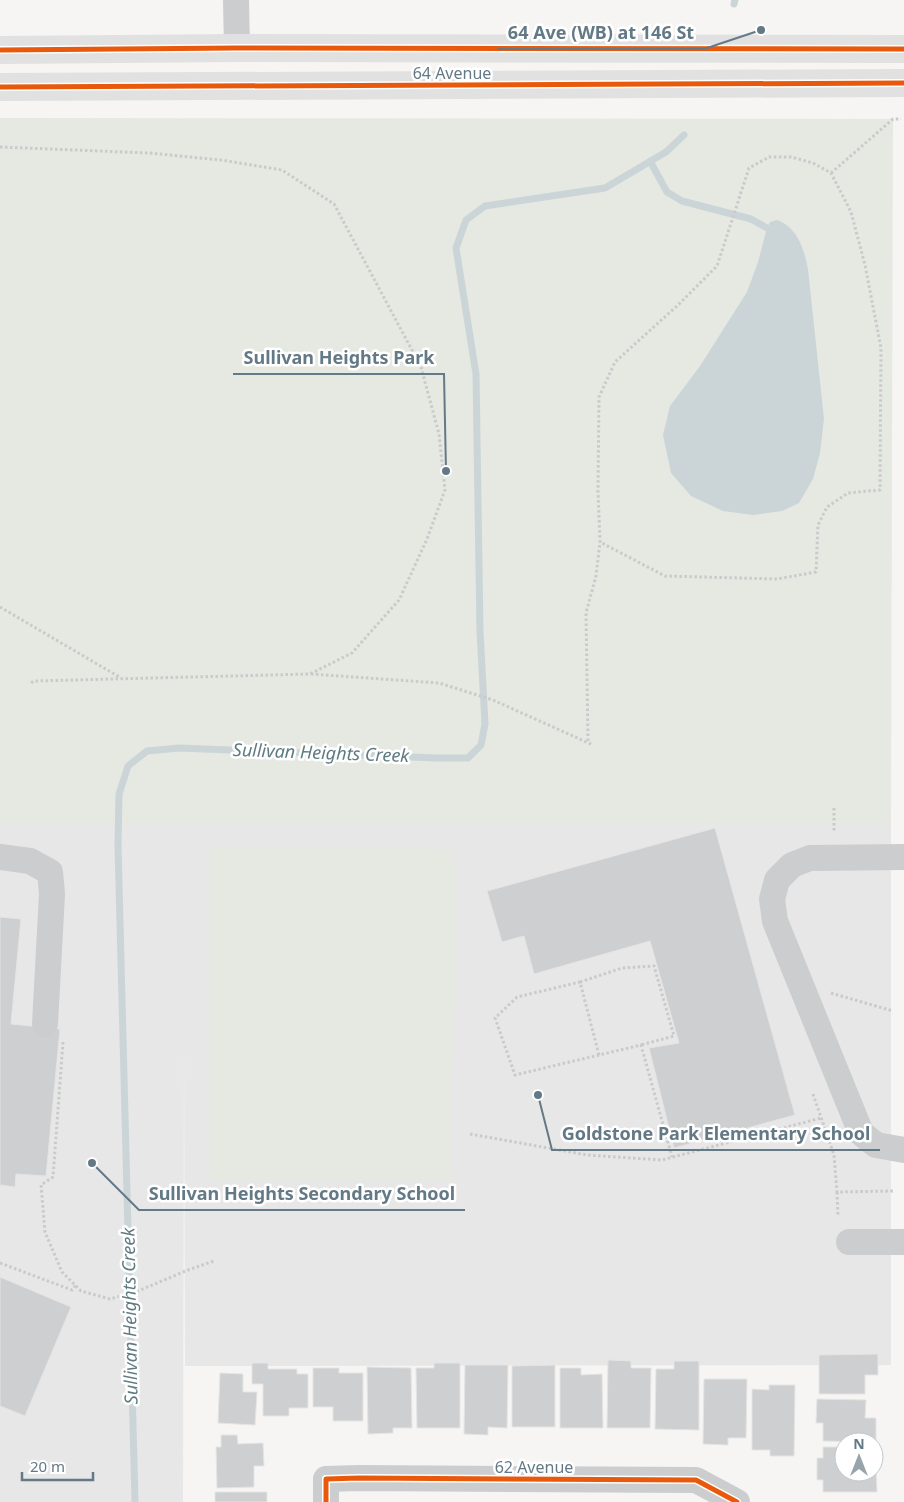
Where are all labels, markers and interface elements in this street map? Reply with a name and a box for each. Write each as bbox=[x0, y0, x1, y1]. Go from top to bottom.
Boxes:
callout: 64 Ave (WB) at 146 St bbox=[497, 16, 704, 49]
text: 64 Ave (WB) at 146 St bbox=[508, 20, 694, 44]
street label: 64 Avenue bbox=[413, 62, 491, 84]
callout: Sullivan Heights Park bbox=[233, 341, 444, 374]
text: Sullivan Heights Park bbox=[244, 345, 435, 369]
water label: Sullivan Heights Creek bbox=[232, 737, 411, 767]
callout: Goldstone Park Elementary School bbox=[552, 1117, 880, 1150]
text: Goldstone Park Elementary School bbox=[562, 1121, 870, 1145]
callout: Sullivan Heights Secondary School bbox=[139, 1177, 465, 1210]
text: Sullivan Heights Secondary School bbox=[149, 1181, 455, 1205]
water label: Sullivan Heights Creek bbox=[115, 1226, 143, 1404]
north arrow bbox=[834, 1432, 884, 1482]
text: N bbox=[853, 1434, 865, 1453]
scale bar bbox=[22, 1450, 94, 1482]
text: 20 m bbox=[30, 1456, 65, 1476]
street label: 62 Avenue bbox=[495, 1456, 573, 1478]

